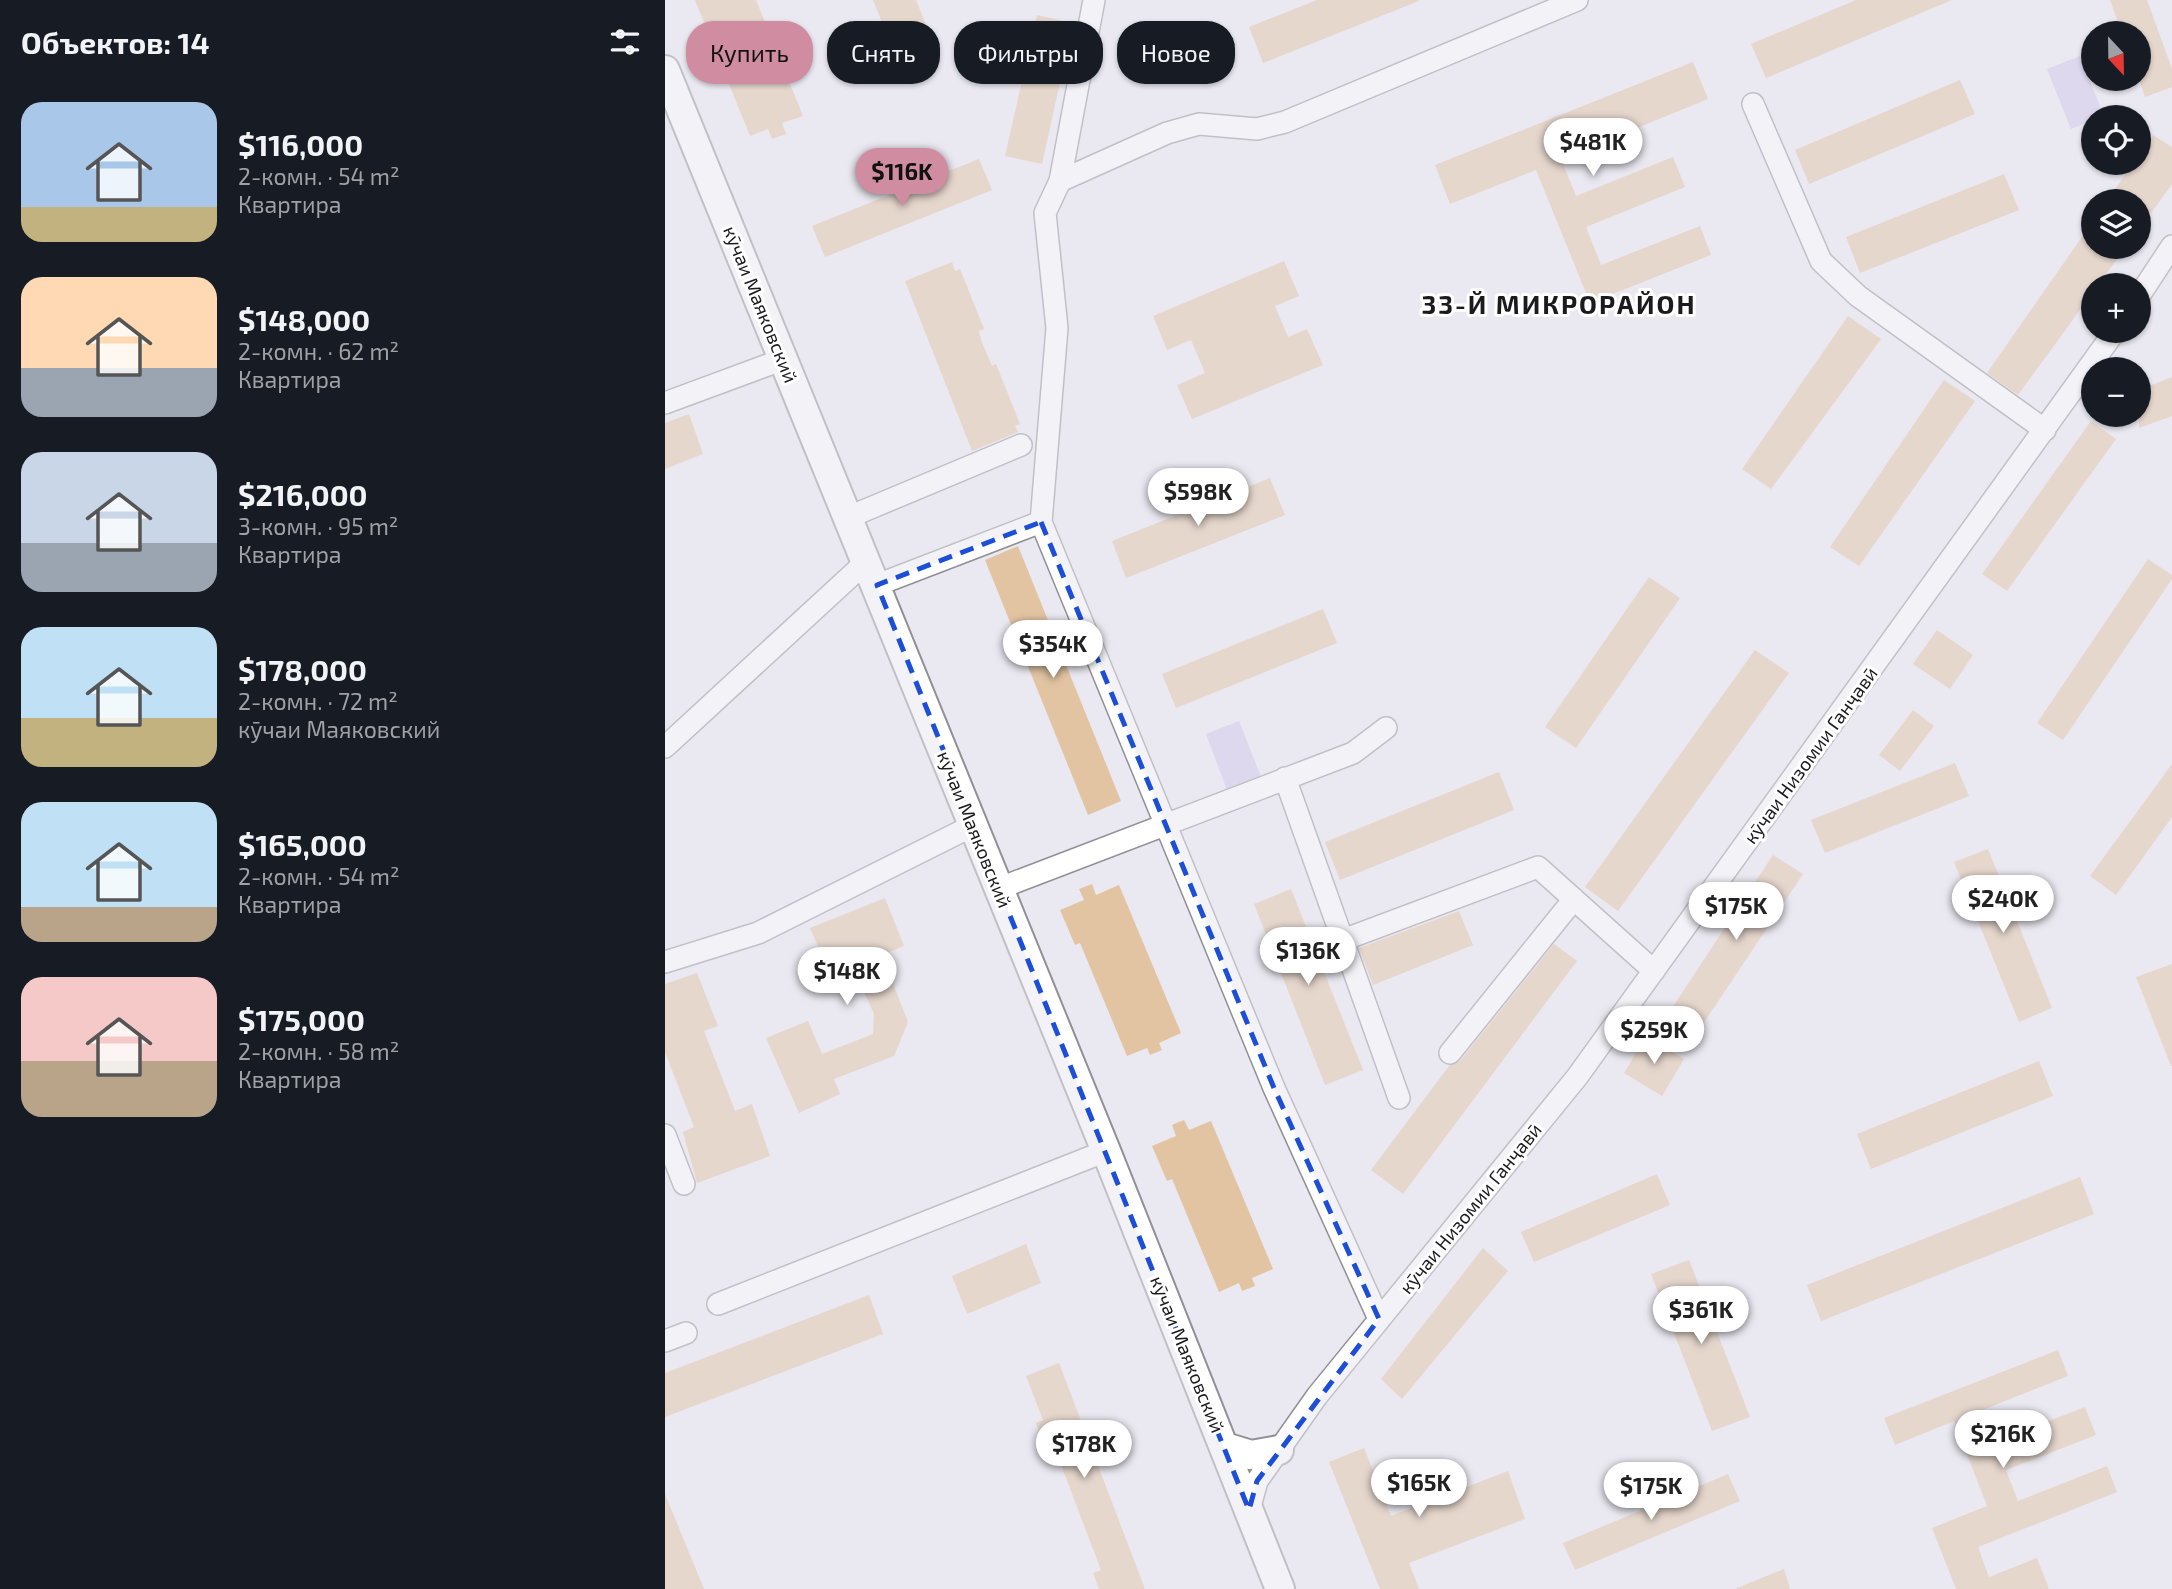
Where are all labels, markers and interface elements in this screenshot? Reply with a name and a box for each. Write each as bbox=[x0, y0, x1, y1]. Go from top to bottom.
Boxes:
chip: Купить bbox=[686, 21, 813, 84]
chip: Снять bbox=[827, 21, 940, 84]
chip: Фильтры bbox=[954, 21, 1103, 84]
chip: Новое bbox=[1117, 21, 1235, 84]
north arrow bbox=[2081, 21, 2151, 91]
map controls bbox=[2081, 21, 2151, 427]
icon: filters bbox=[606, 23, 644, 61]
text: Объектов: 14 bbox=[21, 24, 210, 60]
button: locate bbox=[2081, 105, 2151, 175]
pin: $481K bbox=[1544, 118, 1642, 178]
text: $116,000 bbox=[238, 126, 363, 162]
text: $481K bbox=[1560, 127, 1626, 155]
icon: home bbox=[77, 130, 161, 214]
pin: $116K bbox=[853, 148, 951, 208]
text: $116K bbox=[871, 157, 933, 185]
text: 2-комн. · 54 m² bbox=[238, 162, 399, 190]
button: layers bbox=[2081, 189, 2151, 259]
text: Квартира bbox=[238, 190, 342, 218]
street label: кӯчаи Маяковский bbox=[718, 222, 803, 386]
button: + bbox=[2081, 273, 2151, 343]
district label: 33-Й МИКРОРАЙОН bbox=[1421, 288, 1697, 319]
text: $148,000 bbox=[238, 301, 370, 337]
icon: home bbox=[77, 305, 161, 389]
text: 2-комн. · 62 m² bbox=[238, 337, 399, 365]
button: − bbox=[2081, 357, 2151, 427]
text: Квартира bbox=[238, 365, 342, 393]
pin: $598K bbox=[1149, 468, 1247, 528]
text: $216,000 bbox=[238, 476, 368, 512]
text: $598K bbox=[1164, 477, 1232, 505]
icon: home bbox=[77, 480, 161, 564]
text: 3-комн. · 95 m² bbox=[238, 512, 398, 540]
text: Квартира bbox=[238, 540, 342, 568]
pin: $354K bbox=[1004, 620, 1102, 680]
text: $354K bbox=[1019, 629, 1087, 657]
text: $178,000 bbox=[238, 651, 367, 687]
icon: home bbox=[77, 655, 161, 739]
street label: кӯчаи Низомии Ганҷавӣ bbox=[1738, 662, 1883, 848]
text: 2-комн. · 72 m² bbox=[238, 687, 398, 715]
text: кӯчаи Маяковский bbox=[238, 715, 440, 743]
street label: кӯчаи Маяковский bbox=[932, 747, 1017, 911]
text: $165,000 bbox=[238, 826, 367, 862]
icon: home bbox=[77, 830, 161, 914]
text: 2-комн. · 54 m² bbox=[238, 862, 399, 890]
pin: $240K bbox=[1954, 876, 2052, 935]
pin: $175K bbox=[1687, 883, 1785, 942]
text: $240K bbox=[1968, 884, 2038, 912]
text: Квартира bbox=[238, 890, 342, 918]
text: $175K bbox=[1705, 891, 1767, 919]
pin: $136K bbox=[1259, 928, 1357, 987]
text: $136K bbox=[1276, 936, 1340, 964]
pin: $148K bbox=[798, 948, 896, 1007]
text: $148K bbox=[814, 956, 880, 984]
text: $175,000 bbox=[238, 1001, 365, 1037]
icon: home bbox=[77, 1005, 161, 1089]
pin: $259K bbox=[1605, 1006, 1703, 1066]
text: $259K bbox=[1620, 1015, 1688, 1043]
text: 2-комн. · 58 m² bbox=[238, 1037, 399, 1065]
text: Квартира bbox=[238, 1065, 342, 1093]
street label: кӯчаи Низомии Ганҷавӣ bbox=[1394, 1118, 1547, 1299]
street label: кӯчаи Маяковский bbox=[1145, 1272, 1230, 1436]
pin: $361K bbox=[1652, 1286, 1750, 1346]
text: $361K bbox=[1669, 1295, 1733, 1323]
pin: $216K bbox=[1954, 1410, 2052, 1470]
text: $216K bbox=[1971, 1419, 2035, 1447]
pin: $178K bbox=[1035, 1420, 1133, 1480]
text: $178K bbox=[1052, 1429, 1116, 1457]
pin: $165K bbox=[1370, 1460, 1468, 1519]
pin: $175K bbox=[1602, 1462, 1700, 1522]
text: $165K bbox=[1387, 1468, 1451, 1496]
text: $175K bbox=[1620, 1471, 1682, 1499]

